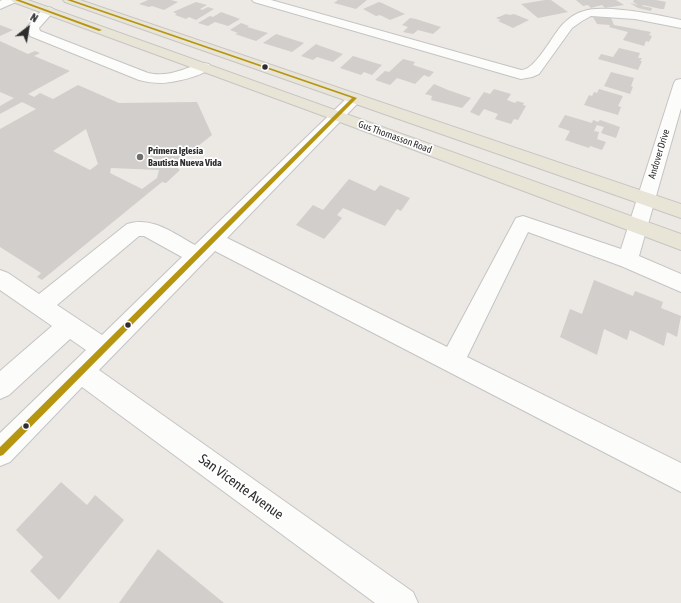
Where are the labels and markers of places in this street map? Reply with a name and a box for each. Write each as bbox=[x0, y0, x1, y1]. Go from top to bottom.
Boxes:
unlabelled marker bbox=[260, 62, 270, 72]
place label: Primera Iglesia Bautista Nueva Vida bbox=[148, 145, 222, 168]
marker: Primera Iglesia Bautista Nueva Vida bbox=[135, 152, 145, 162]
unlabelled marker bbox=[123, 320, 133, 330]
unlabelled marker bbox=[21, 421, 31, 431]

